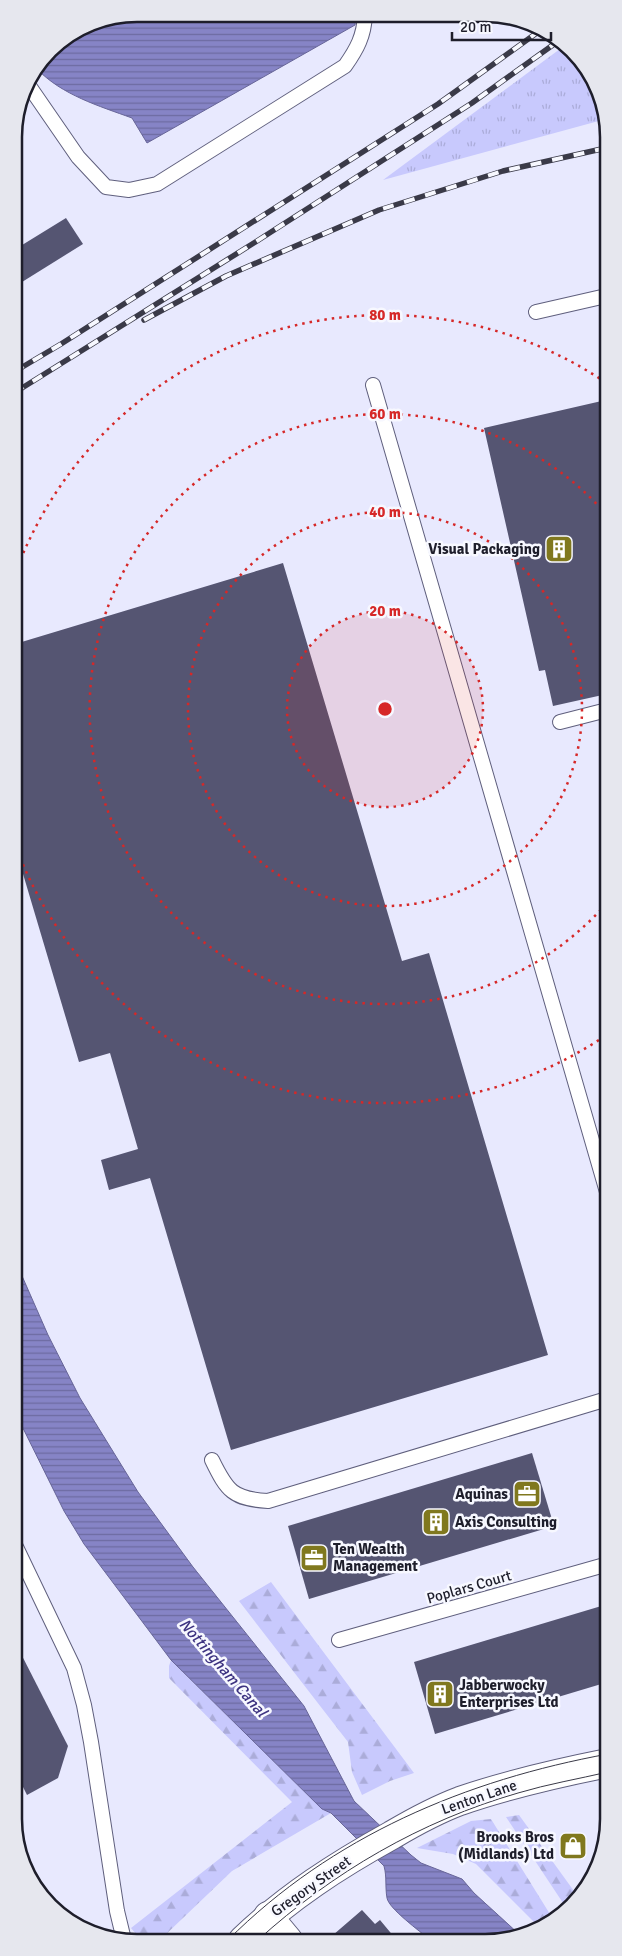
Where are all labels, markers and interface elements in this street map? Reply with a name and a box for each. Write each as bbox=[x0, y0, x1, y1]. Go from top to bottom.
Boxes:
scale bar bbox=[452, 10, 551, 42]
text: 20 m bbox=[460, 18, 491, 36]
text: 80 m bbox=[369, 306, 401, 324]
text: 60 m bbox=[369, 405, 401, 423]
text: 40 m bbox=[369, 503, 401, 521]
building icon: Visual Packaging bbox=[544, 534, 574, 564]
place label: Visual Packaging bbox=[428, 540, 540, 558]
text: 20 m bbox=[369, 602, 401, 620]
centre of rings bbox=[376, 700, 394, 718]
office icon: Aquinas bbox=[512, 1479, 542, 1509]
place label: Aquinas bbox=[455, 1485, 508, 1503]
building icon: Axis Consulting bbox=[421, 1507, 451, 1537]
place label: Axis Consulting bbox=[455, 1513, 557, 1531]
place label: Ten Wealth Management bbox=[333, 1540, 418, 1575]
office icon: Ten Wealth Management bbox=[299, 1543, 329, 1573]
street label: Poplars Court bbox=[425, 1566, 513, 1608]
water label: Nottingham Canal bbox=[175, 1615, 272, 1722]
place label: Jabberwocky Enterprises Ltd bbox=[459, 1676, 559, 1711]
building icon: Jabberwocky Enterprises Ltd bbox=[425, 1679, 455, 1709]
street label: Lenton Lane bbox=[439, 1776, 519, 1818]
place label: Brooks Bros (Midlands) Ltd bbox=[458, 1828, 554, 1863]
shop icon: Brooks Bros (Midlands) Ltd bbox=[558, 1831, 588, 1861]
street label: Gregory Street bbox=[268, 1852, 354, 1920]

